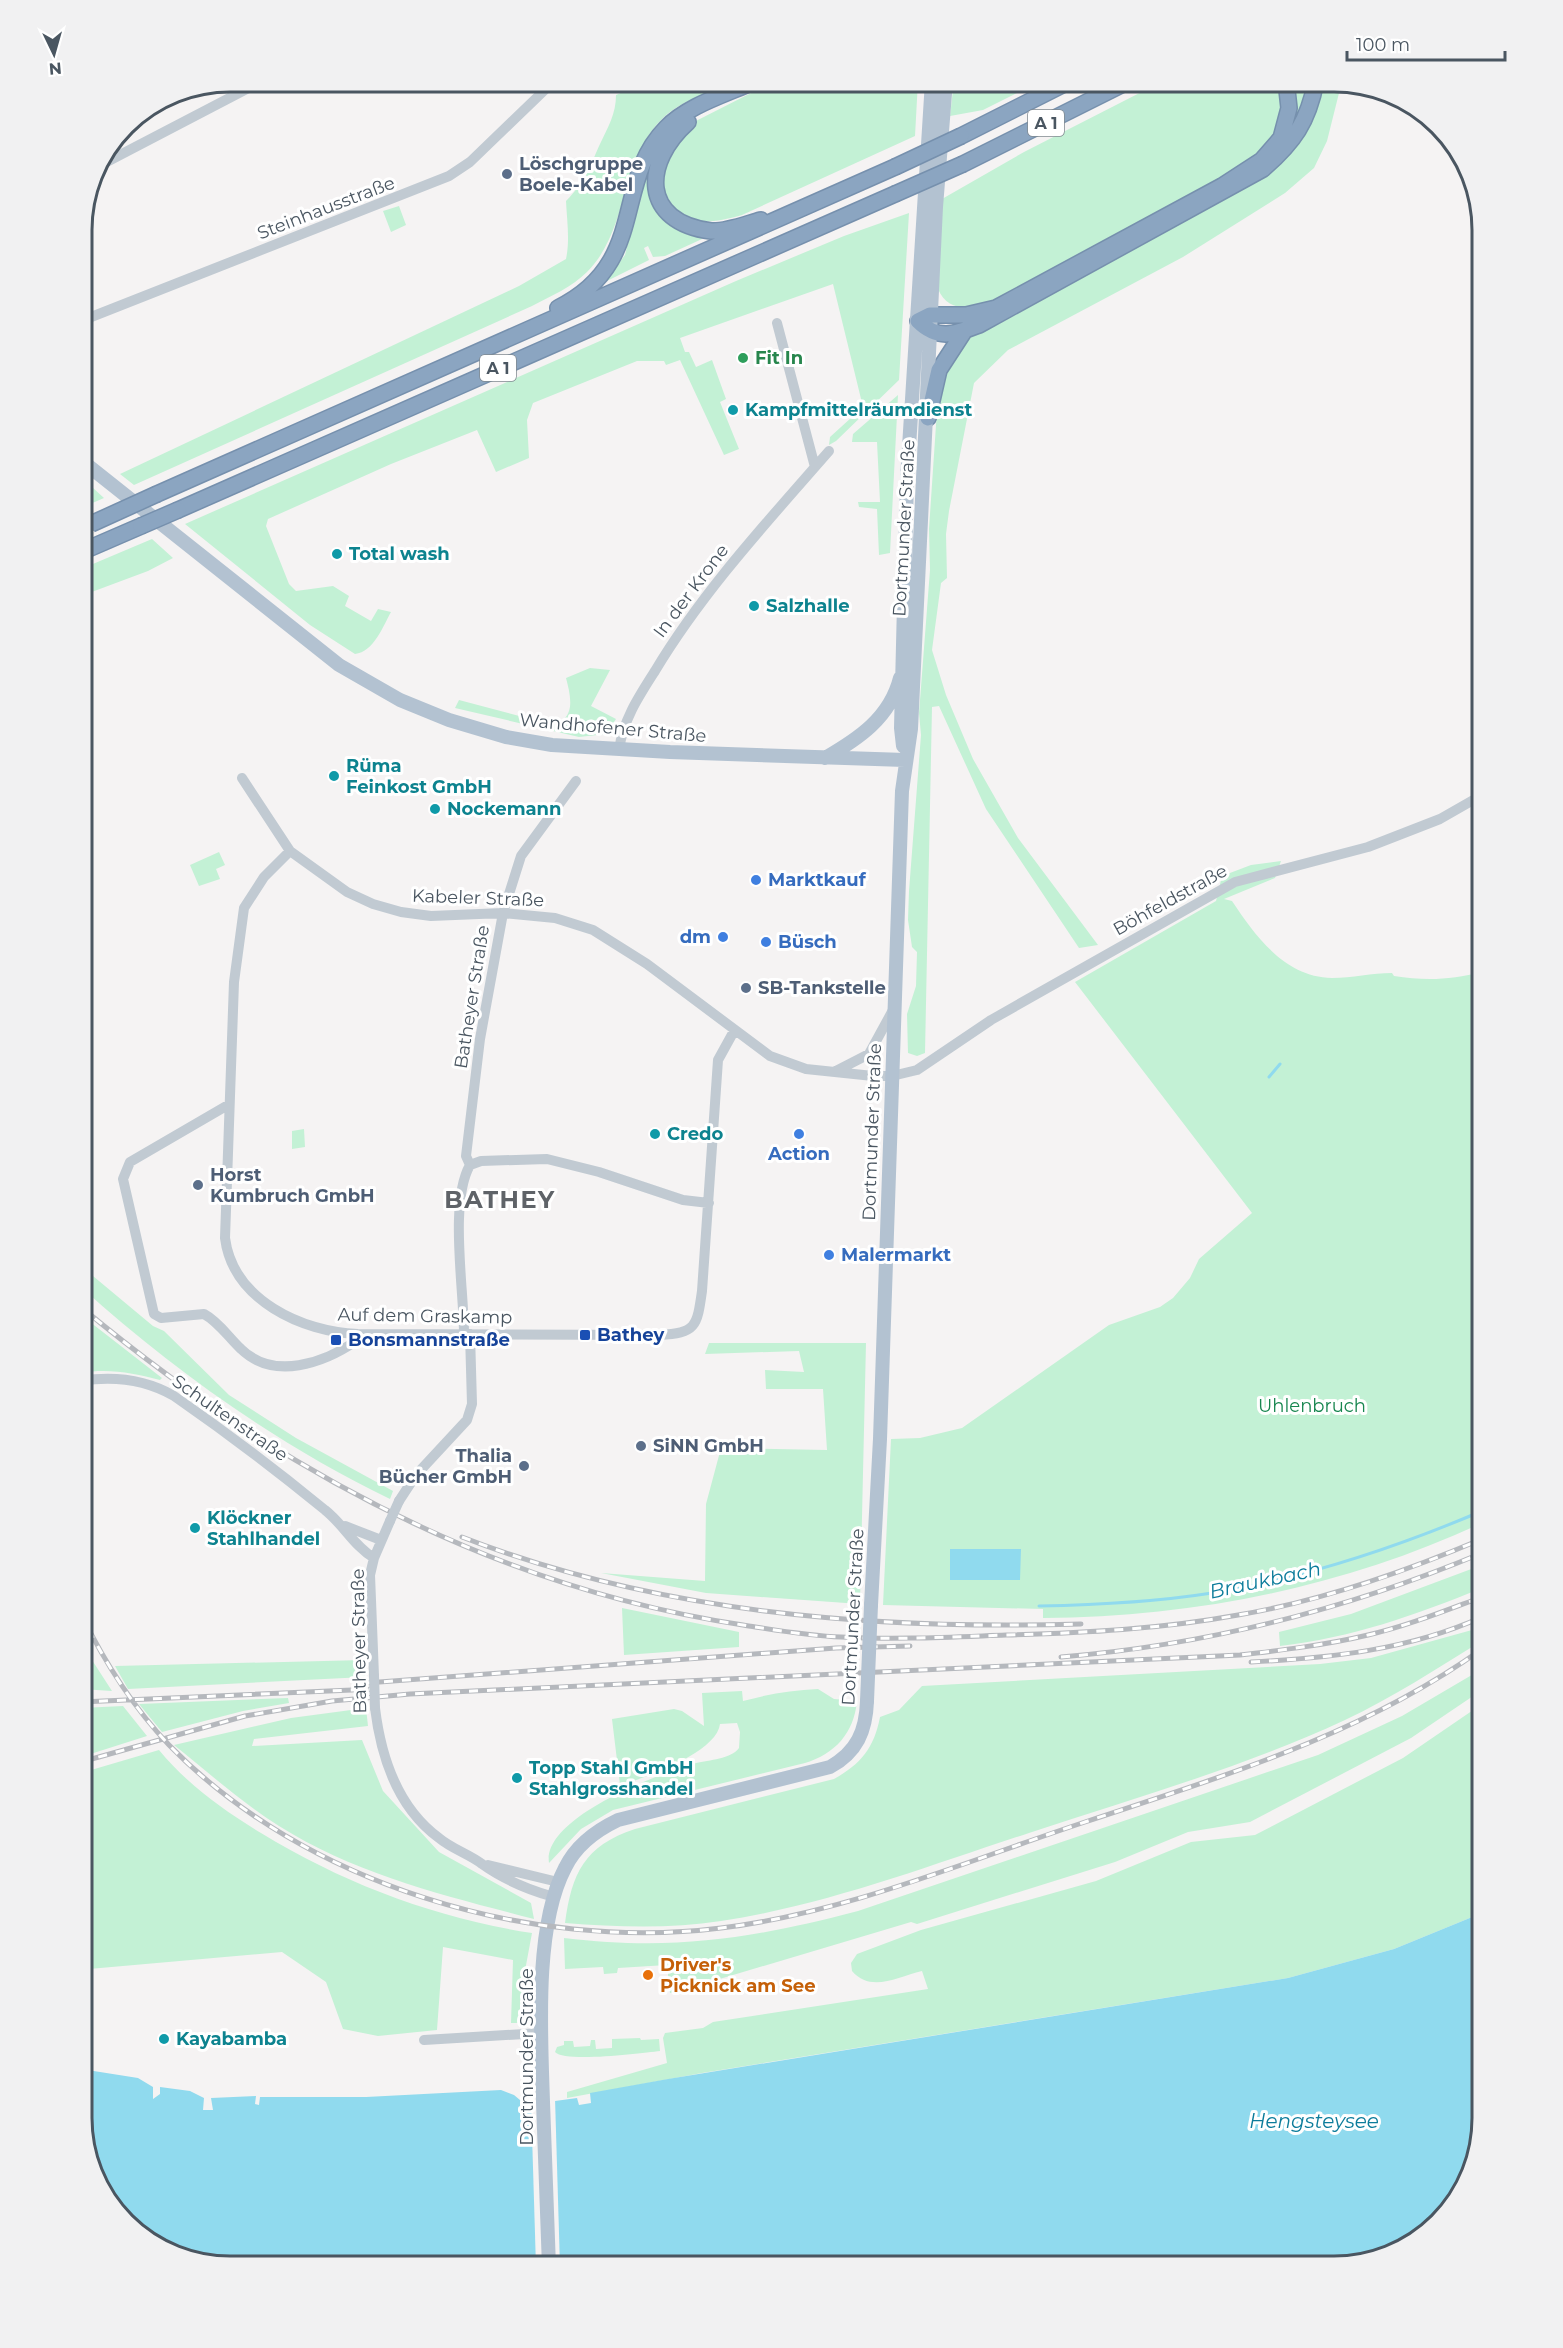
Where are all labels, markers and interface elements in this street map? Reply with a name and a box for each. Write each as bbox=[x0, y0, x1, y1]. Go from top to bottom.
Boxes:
north arrow bbox=[24, 24, 84, 84]
scale bar bbox=[1347, 24, 1504, 62]
text: 100 m bbox=[1356, 34, 1410, 56]
text: N bbox=[48, 58, 63, 78]
road number: A 1 bbox=[1028, 110, 1064, 136]
place label: Löschgruppe Boele-Kabel bbox=[519, 153, 643, 196]
marker: Löschgruppe Boele-Kabel bbox=[500, 167, 514, 181]
street label: Steinhausstraße bbox=[254, 172, 398, 244]
place label: Fit In bbox=[755, 347, 803, 369]
marker: Fit In bbox=[736, 351, 750, 365]
road number: A 1 bbox=[480, 355, 516, 381]
place label: Kampfmittelräumdienst bbox=[745, 399, 972, 421]
marker: Kampfmittelräumdienst bbox=[726, 403, 740, 417]
street label: Dortmunder Straße bbox=[888, 439, 920, 617]
street label: In der Krone bbox=[649, 540, 733, 642]
place label: Total wash bbox=[349, 543, 450, 565]
marker: Total wash bbox=[330, 547, 344, 561]
place label: Salzhalle bbox=[766, 595, 850, 617]
marker: Salzhalle bbox=[747, 599, 761, 613]
street label: Wandhofener Straße bbox=[519, 709, 708, 747]
place label: Rüma Feinkost GmbH bbox=[346, 755, 492, 798]
marker: Rüma Feinkost GmbH bbox=[327, 769, 341, 783]
place label: Nockemann bbox=[447, 798, 562, 820]
marker: Nockemann bbox=[428, 802, 442, 816]
street label: Böhfeldstraße bbox=[1109, 860, 1231, 940]
place label: Marktkauf bbox=[768, 869, 867, 891]
marker: Marktkauf bbox=[749, 873, 763, 887]
street label: Kabeler Straße bbox=[412, 885, 545, 911]
street label: Batheyer Straße bbox=[450, 924, 494, 1070]
place label: dm bbox=[680, 926, 711, 948]
marker: dm bbox=[716, 930, 730, 944]
place label: Büsch bbox=[778, 931, 837, 953]
marker: Büsch bbox=[759, 935, 773, 949]
place label: SB-Tankstelle bbox=[758, 977, 886, 999]
marker: SB-Tankstelle bbox=[739, 981, 753, 995]
street label: Dortmunder Straße bbox=[858, 1043, 886, 1221]
place label: Credo bbox=[667, 1123, 723, 1145]
marker: Credo bbox=[648, 1127, 662, 1141]
marker: Action bbox=[792, 1127, 806, 1141]
place label: Action bbox=[767, 1143, 830, 1165]
place label: Horst Kumbruch GmbH bbox=[210, 1164, 375, 1207]
marker: Horst Kumbruch GmbH bbox=[191, 1178, 205, 1192]
district label: BATHEY bbox=[444, 1185, 556, 1214]
place label: Malermarkt bbox=[841, 1244, 951, 1266]
marker: Malermarkt bbox=[822, 1248, 836, 1262]
street label: Auf dem Graskamp bbox=[337, 1303, 513, 1329]
place label: Bathey bbox=[597, 1324, 665, 1346]
marker: Bathey bbox=[578, 1328, 592, 1342]
place label: Bonsmannstraße bbox=[348, 1329, 510, 1351]
marker: Bonsmannstraße bbox=[329, 1333, 343, 1347]
street label: Schultenstraße bbox=[168, 1370, 292, 1466]
park label: Uhlenbruch bbox=[1258, 1395, 1366, 1417]
place label: SiNN GmbH bbox=[653, 1435, 764, 1457]
marker: SiNN GmbH bbox=[634, 1439, 648, 1453]
place label: Thalia Bücher GmbH bbox=[379, 1445, 512, 1488]
marker: Thalia Bücher GmbH bbox=[517, 1459, 531, 1473]
place label: Klöckner Stahlhandel bbox=[207, 1507, 320, 1550]
marker: Klöckner Stahlhandel bbox=[188, 1521, 202, 1535]
street label: Dortmunder Straße bbox=[837, 1528, 869, 1706]
water label: Braukbach bbox=[1207, 1556, 1323, 1604]
street label: Batheyer Straße bbox=[347, 1568, 371, 1714]
place label: Topp Stahl GmbH Stahlgrosshandel bbox=[529, 1757, 694, 1800]
marker: Topp Stahl GmbH Stahlgrosshandel bbox=[510, 1771, 524, 1785]
place label: Driver's Picknick am See bbox=[660, 1954, 816, 1997]
street label: Dortmunder Straße bbox=[516, 1968, 538, 2146]
marker: Driver's Picknick am See bbox=[641, 1968, 655, 1982]
place label: Kayabamba bbox=[176, 2028, 287, 2050]
marker: Kayabamba bbox=[157, 2032, 171, 2046]
water label: Hengsteysee bbox=[1249, 2109, 1379, 2133]

